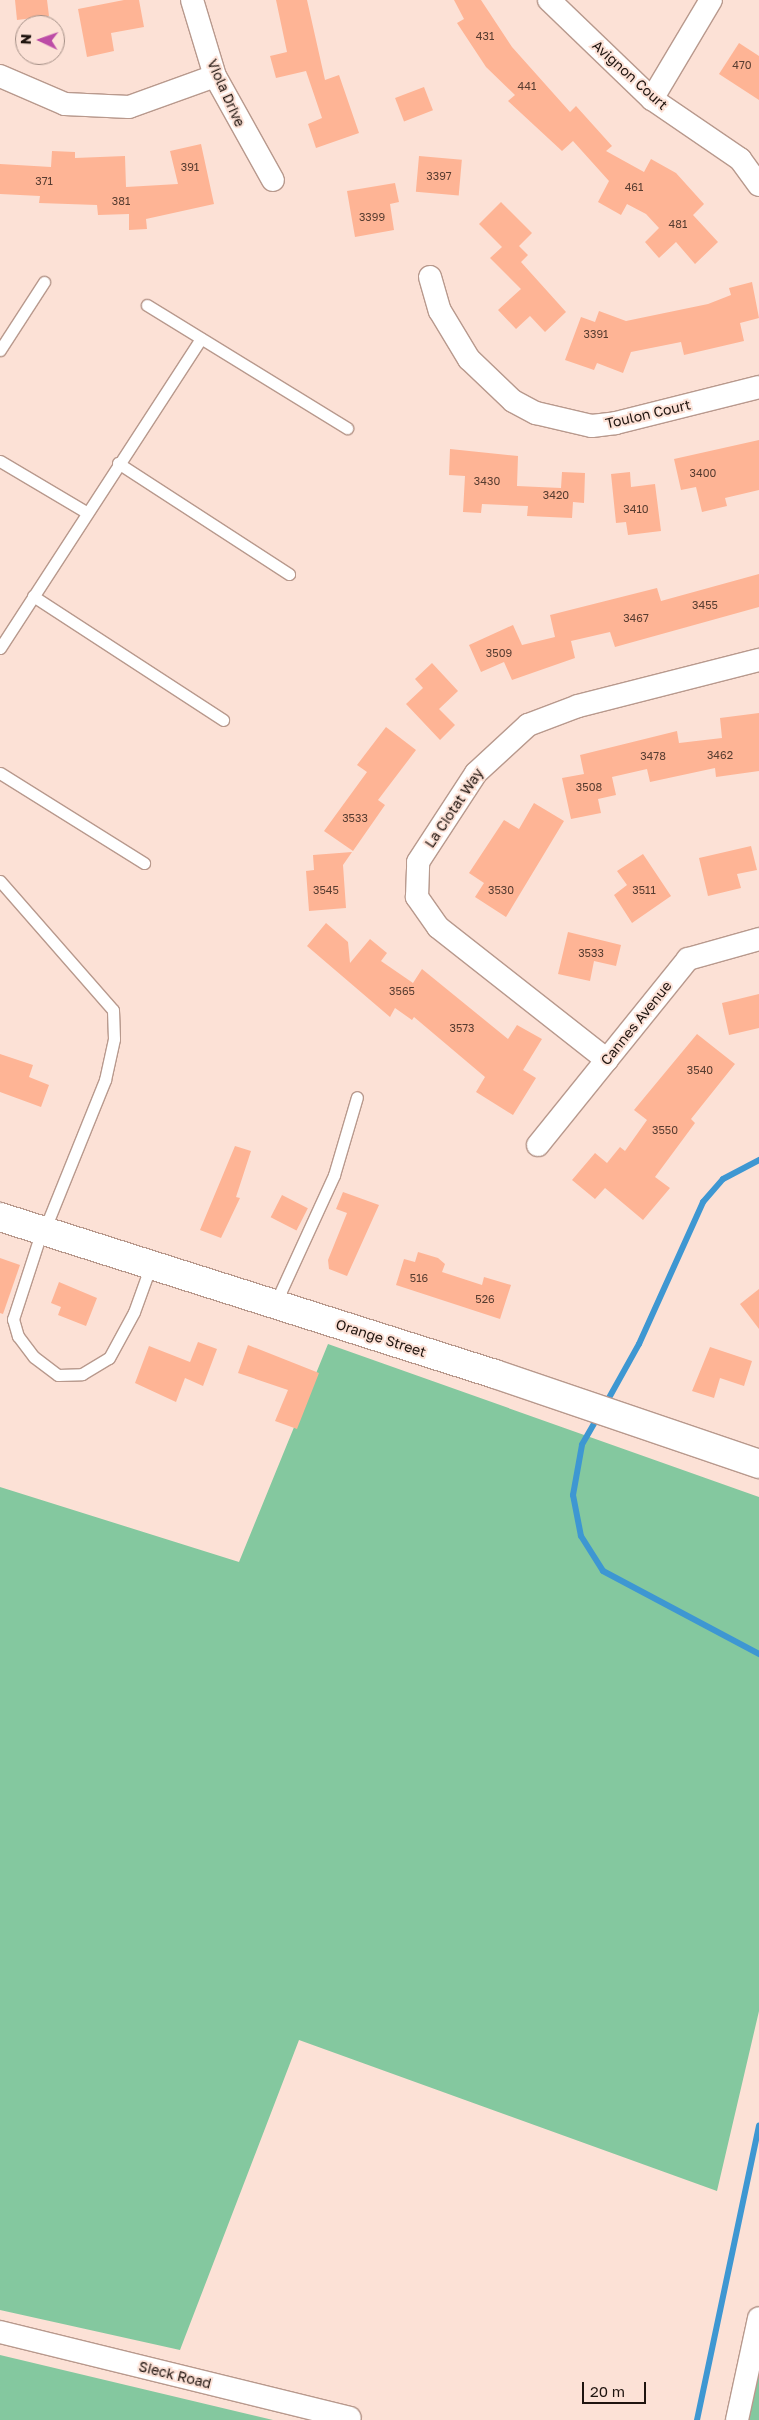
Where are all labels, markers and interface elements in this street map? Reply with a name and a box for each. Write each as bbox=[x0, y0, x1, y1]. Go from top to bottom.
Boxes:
north arrow bbox=[15, 15, 65, 65]
house number: 431 bbox=[476, 29, 494, 43]
text: N bbox=[17, 33, 34, 45]
street label: Avignon Court bbox=[589, 37, 671, 113]
street label: Viola Drive bbox=[204, 57, 248, 129]
house number: 470 bbox=[732, 58, 752, 72]
house number: 441 bbox=[518, 79, 536, 93]
house number: 391 bbox=[181, 160, 199, 174]
house number: 3397 bbox=[426, 169, 452, 183]
house number: 371 bbox=[35, 174, 53, 188]
house number: 461 bbox=[625, 180, 643, 194]
house number: 381 bbox=[112, 194, 130, 208]
house number: 3399 bbox=[359, 210, 385, 224]
house number: 481 bbox=[669, 217, 687, 231]
house number: 3391 bbox=[584, 327, 608, 341]
street label: Toulon Court bbox=[604, 396, 692, 432]
house number: 3400 bbox=[690, 466, 716, 480]
house number: 3430 bbox=[474, 474, 500, 488]
house number: 3420 bbox=[543, 488, 569, 502]
house number: 3410 bbox=[623, 502, 649, 516]
house number: 3455 bbox=[692, 598, 718, 612]
house number: 3467 bbox=[623, 611, 649, 625]
house number: 3509 bbox=[486, 646, 512, 660]
house number: 3462 bbox=[707, 748, 733, 762]
house number: 3478 bbox=[640, 749, 666, 763]
street label: La Ciotat Way bbox=[421, 765, 487, 851]
house number: 3508 bbox=[576, 780, 602, 794]
house number: 3533 bbox=[342, 811, 368, 825]
house number: 3545 bbox=[313, 883, 339, 897]
house number: 3530 bbox=[488, 883, 514, 897]
house number: 3511 bbox=[632, 883, 656, 897]
house number: 3533 bbox=[578, 946, 604, 960]
street label: Cannes Avenue bbox=[597, 978, 675, 1068]
house number: 3565 bbox=[389, 984, 415, 998]
house number: 3573 bbox=[449, 1021, 475, 1035]
house number: 3540 bbox=[687, 1063, 713, 1077]
house number: 3550 bbox=[652, 1123, 678, 1137]
house number: 516 bbox=[410, 1271, 428, 1285]
house number: 526 bbox=[475, 1292, 495, 1306]
street label: Orange Street bbox=[334, 1316, 428, 1360]
street label: Sieck Road bbox=[137, 2358, 213, 2392]
scale bar bbox=[584, 2372, 648, 2404]
text: 20 m bbox=[590, 2382, 625, 2400]

